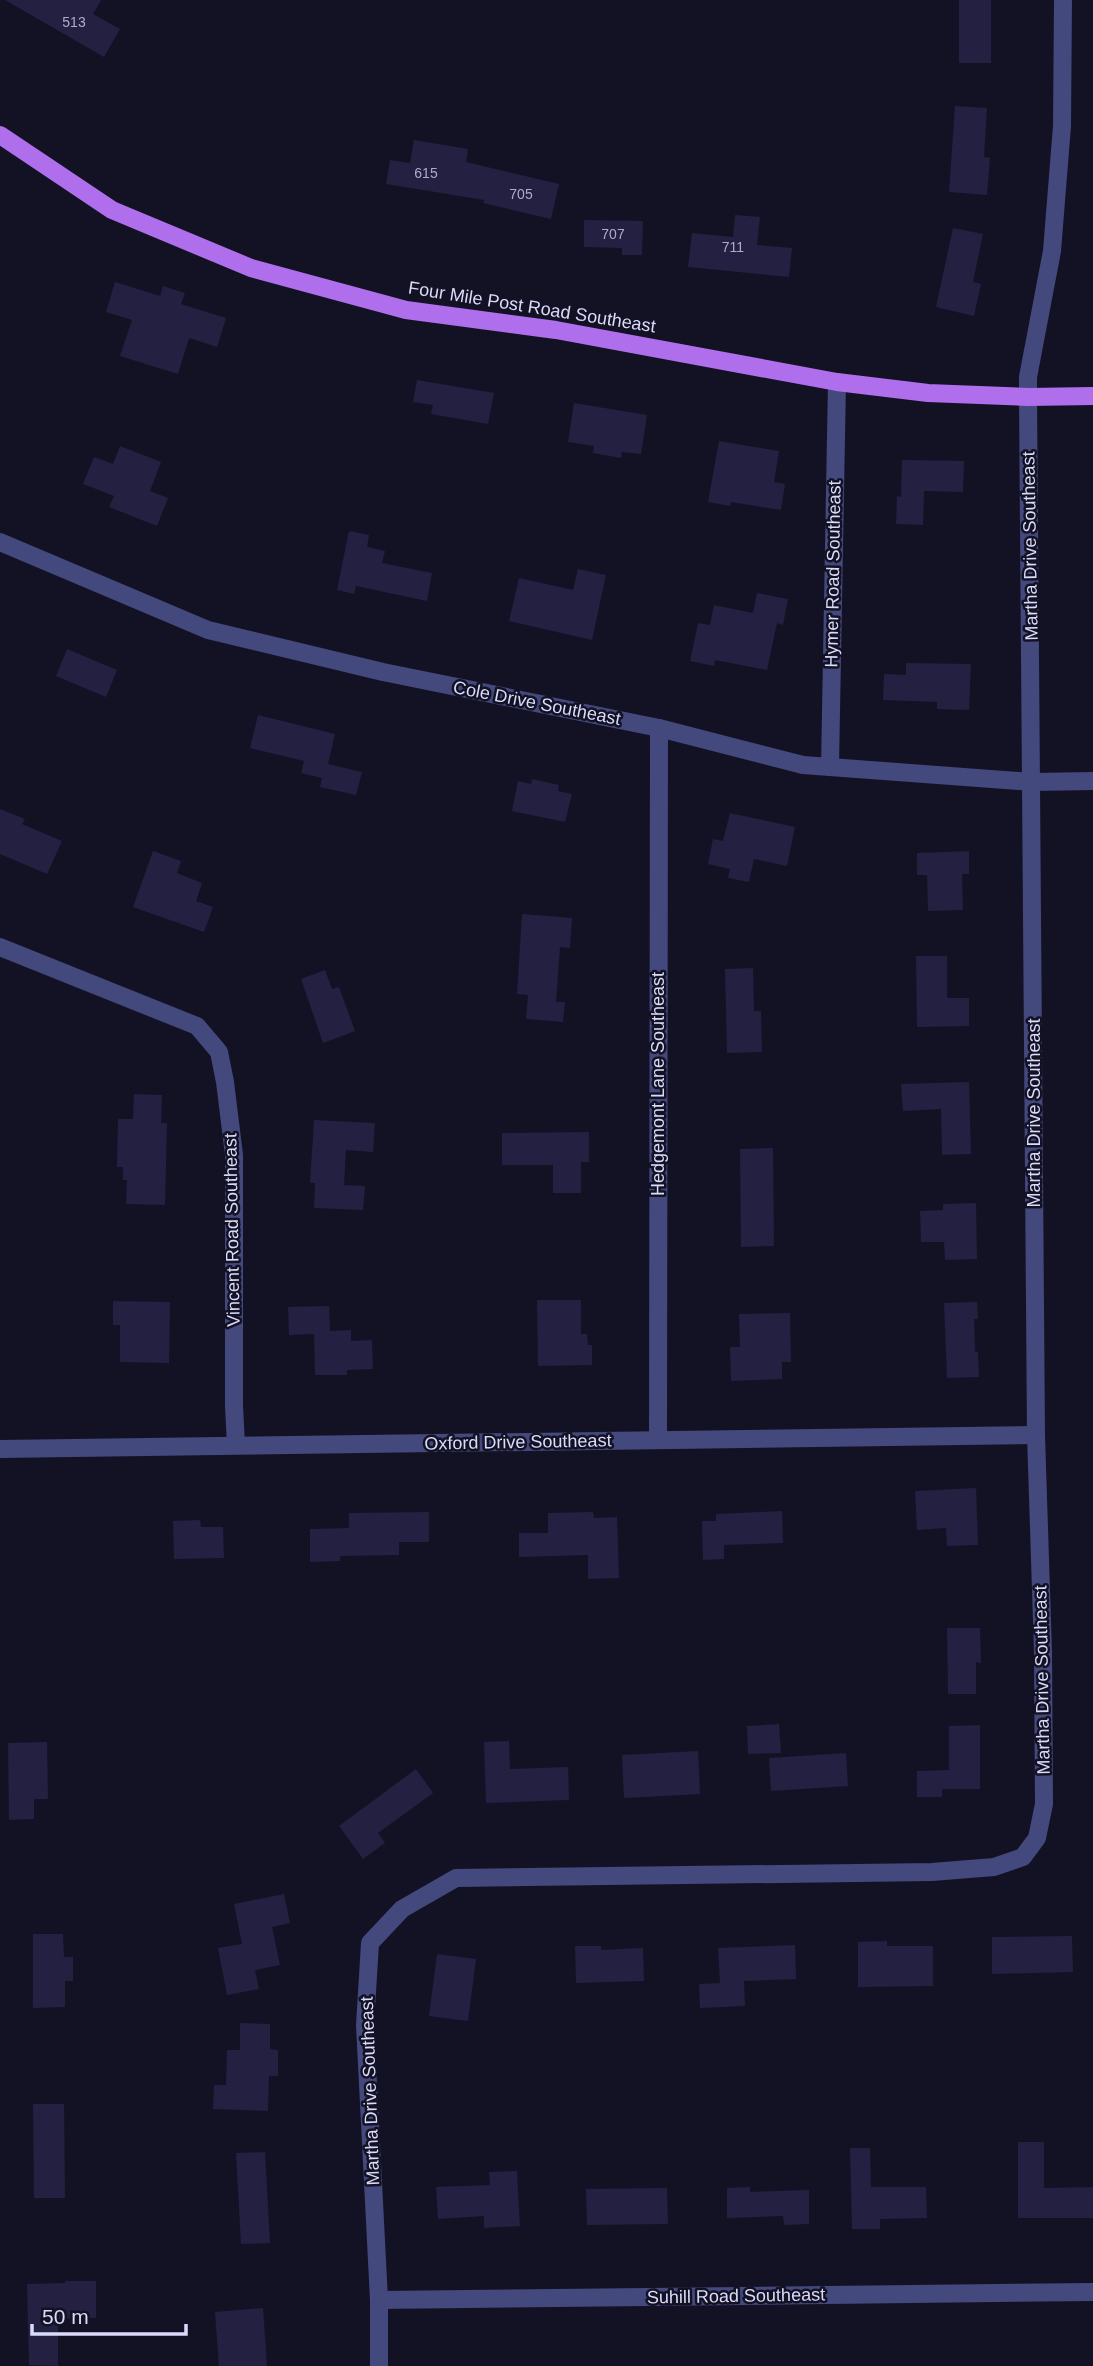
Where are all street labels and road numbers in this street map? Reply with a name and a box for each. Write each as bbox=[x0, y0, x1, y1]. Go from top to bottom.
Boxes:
street label: Four Mile Post Road Southeast bbox=[407, 278, 657, 336]
street label: Martha Drive Southeast bbox=[1018, 451, 1042, 641]
street label: Hymer Road Southeast bbox=[821, 480, 845, 668]
street label: Cole Drive Southeast bbox=[452, 677, 622, 729]
street label: Hedgemont Lane Southeast bbox=[648, 972, 668, 1196]
street label: Martha Drive Southeast bbox=[1024, 1018, 1044, 1208]
street label: Vincent Road Southeast bbox=[220, 1133, 244, 1327]
street label: Oxford Drive Southeast bbox=[424, 1430, 612, 1454]
street label: Martha Drive Southeast bbox=[1030, 1585, 1054, 1775]
street label: Martha Drive Southeast bbox=[357, 1996, 383, 2186]
street label: Suhill Road Southeast bbox=[647, 2284, 825, 2308]

